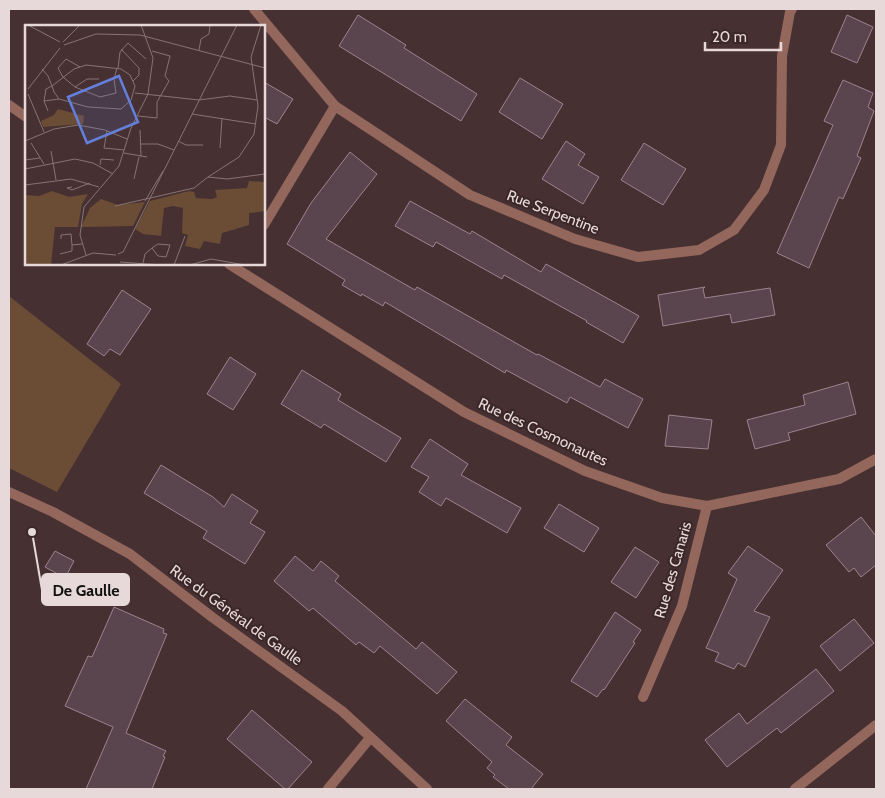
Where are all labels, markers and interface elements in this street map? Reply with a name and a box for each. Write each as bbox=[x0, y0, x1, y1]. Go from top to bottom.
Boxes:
scale bar bbox=[705, 20, 781, 52]
inset map bbox=[25, 25, 265, 265]
text: 20 m bbox=[712, 28, 747, 46]
street label: Rue Serpentine bbox=[504, 186, 602, 238]
street label: Rue des Cosmonautes bbox=[475, 394, 611, 470]
street label: Rue des Canaris bbox=[651, 520, 695, 620]
street label: Rue du Général de Gaulle bbox=[166, 561, 306, 669]
callout: De Gaulle bbox=[42, 574, 129, 605]
text: De Gaulle bbox=[52, 581, 120, 600]

